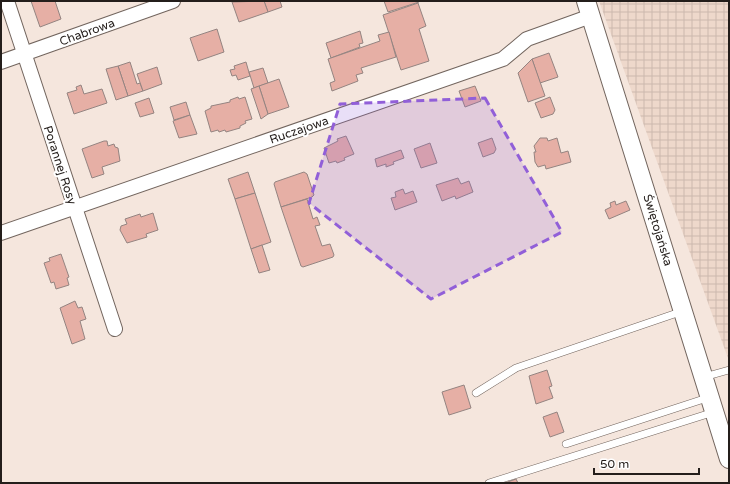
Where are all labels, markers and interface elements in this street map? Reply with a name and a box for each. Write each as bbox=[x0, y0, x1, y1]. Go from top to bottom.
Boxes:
street label: Chabrowa bbox=[57, 16, 117, 48]
street label: Ruczajowa bbox=[268, 113, 330, 147]
street label: Porannej Rosy bbox=[41, 124, 80, 207]
street label: Świętojańska bbox=[640, 193, 676, 267]
scale bar bbox=[594, 450, 699, 476]
text: 50 m bbox=[600, 457, 629, 471]

